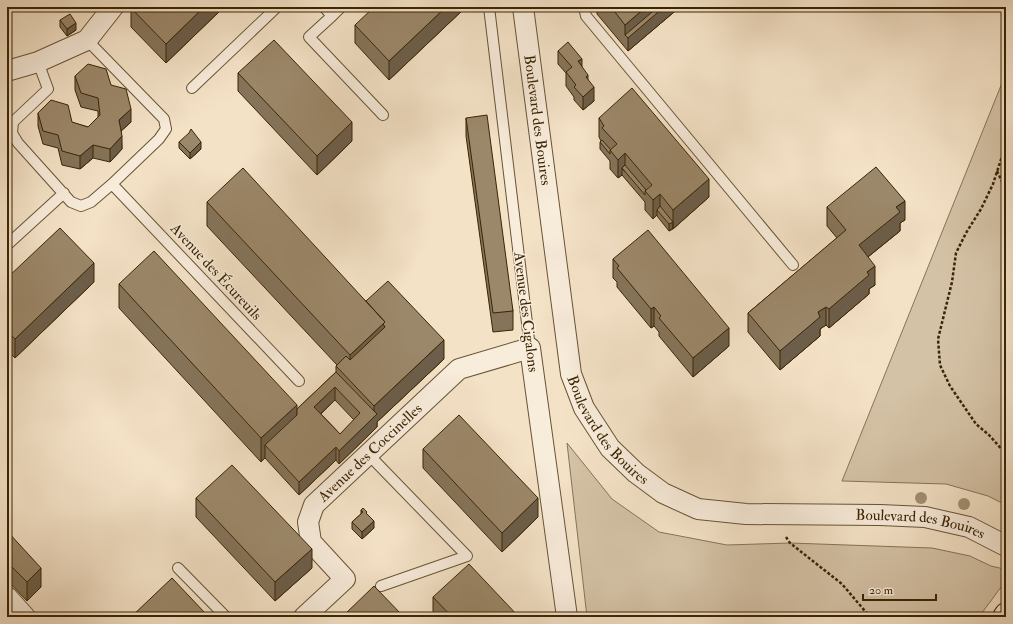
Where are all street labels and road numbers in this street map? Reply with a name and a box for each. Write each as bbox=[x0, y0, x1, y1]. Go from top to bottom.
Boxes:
street label: Boulevard des Bouires bbox=[520, 54, 556, 186]
street label: Avenue des Écureuils bbox=[166, 217, 267, 324]
street label: Avenue des Cigalons bbox=[509, 250, 543, 373]
street label: Boulevard des Bouires bbox=[563, 373, 652, 489]
street label: Avenue des Coccinelles bbox=[313, 399, 426, 507]
street label: Boulevard des Bouires bbox=[856, 505, 988, 543]

